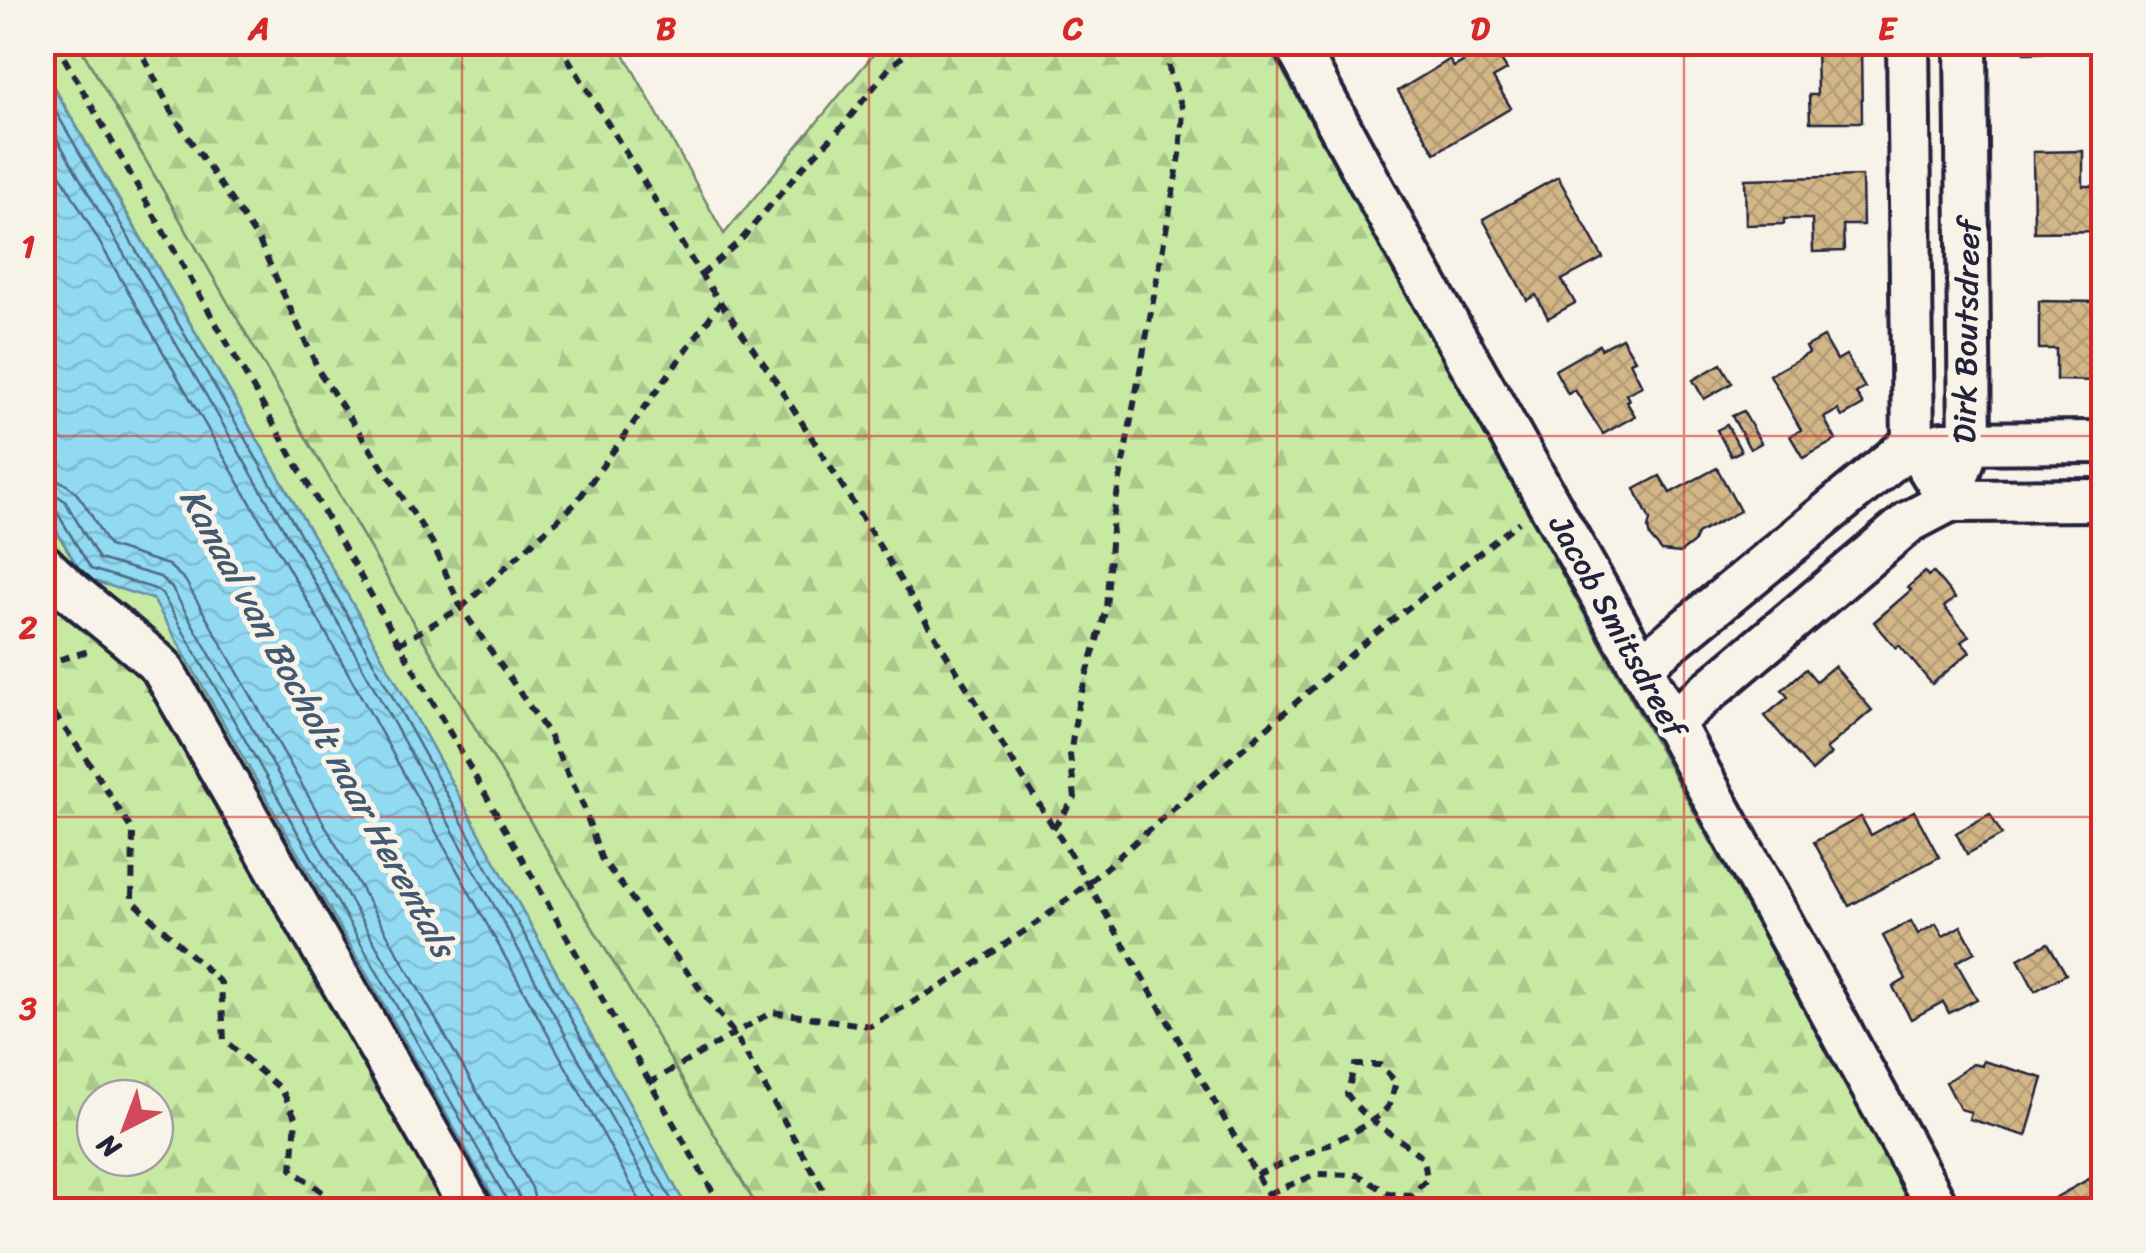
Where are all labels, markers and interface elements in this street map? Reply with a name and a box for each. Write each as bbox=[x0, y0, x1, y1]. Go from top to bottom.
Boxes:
text: A bbox=[247, 0, 270, 57]
text: B bbox=[656, 0, 676, 57]
text: C bbox=[1062, 0, 1084, 57]
text: D bbox=[1470, 0, 1490, 57]
text: E bbox=[1878, 0, 1898, 57]
street label: Dirk Boutsdreef bbox=[1936, 214, 1997, 444]
text: 1 bbox=[21, 218, 35, 275]
water label: Kanaal van Bocholt naar Herentals bbox=[163, 476, 475, 972]
street label: Jacob Smitsdreef bbox=[1532, 503, 1705, 752]
text: 2 bbox=[19, 599, 38, 656]
text: 3 bbox=[18, 980, 37, 1037]
north arrow bbox=[75, 1078, 175, 1178]
text: N bbox=[85, 1121, 133, 1172]

